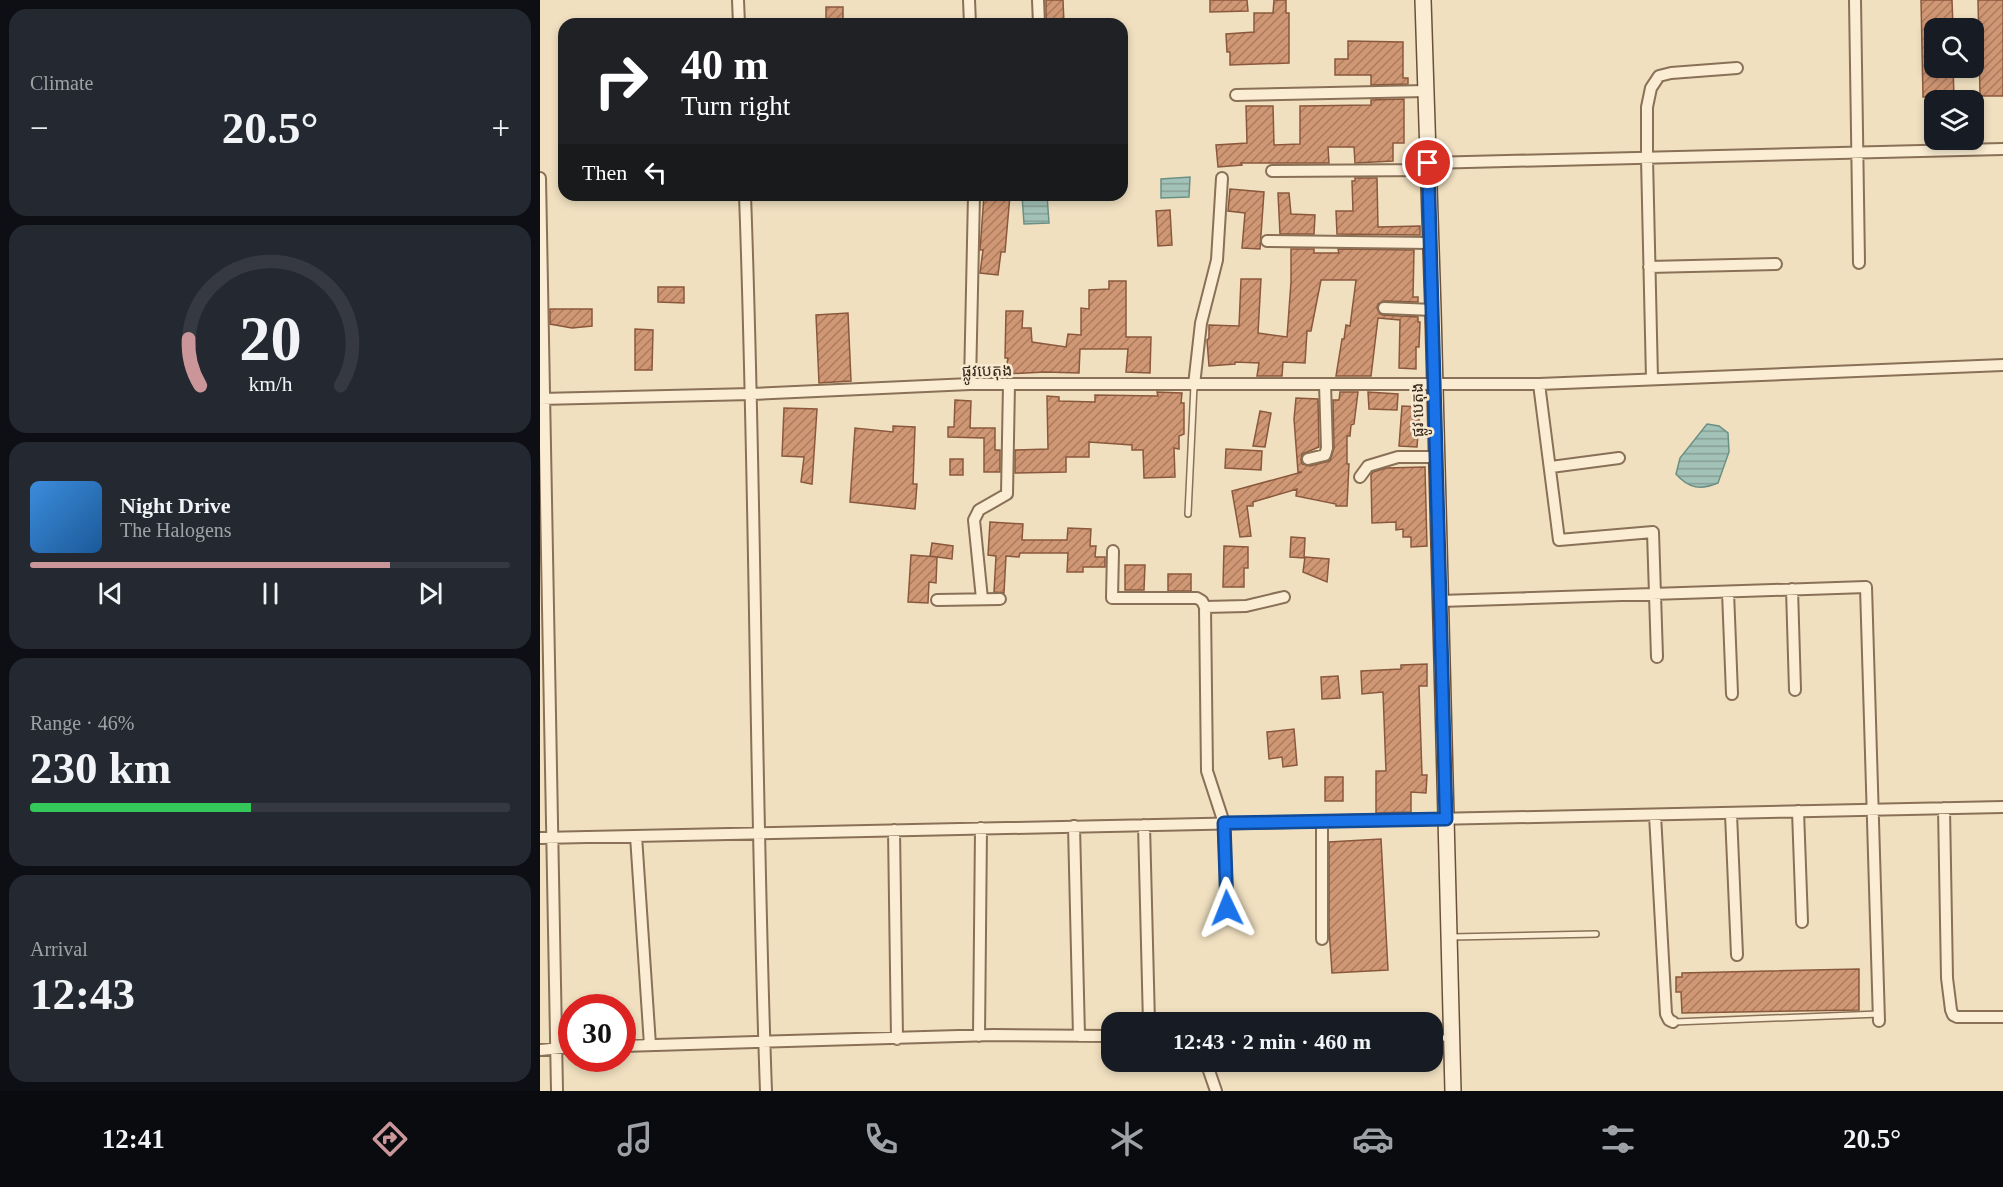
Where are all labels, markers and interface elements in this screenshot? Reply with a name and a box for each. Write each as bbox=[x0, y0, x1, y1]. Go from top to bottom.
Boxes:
map controls bbox=[1924, 18, 1984, 150]
button: search bbox=[1924, 18, 1984, 78]
icon: right bbox=[582, 42, 660, 120]
text: 40 m bbox=[681, 42, 769, 88]
text: Climate bbox=[30, 72, 93, 94]
button: layers bbox=[1924, 90, 1984, 150]
text: Turn right bbox=[681, 91, 790, 121]
text: 20.5° bbox=[222, 103, 318, 153]
text: − bbox=[30, 110, 49, 146]
text: + bbox=[491, 110, 510, 146]
pin bbox=[1402, 137, 1453, 188]
icon: arrive bbox=[1411, 146, 1444, 179]
icon: left bbox=[639, 156, 672, 189]
text: Then bbox=[582, 160, 627, 185]
text: 20 bbox=[239, 304, 301, 373]
street label: ផ្លូវបេតុង bbox=[962, 362, 1012, 385]
text: km/h bbox=[248, 373, 292, 397]
street label: ផ្លូវ បេតុង bbox=[1409, 383, 1432, 437]
text: Night Drive bbox=[120, 493, 231, 518]
text: The Halogens bbox=[120, 519, 232, 541]
icon: previous bbox=[94, 577, 127, 610]
icon: pause bbox=[254, 577, 287, 610]
icon: next bbox=[414, 577, 447, 610]
text: Range · 46% bbox=[30, 712, 134, 734]
text: 230 km bbox=[30, 743, 171, 793]
position arrow bbox=[1195, 876, 1259, 940]
text: Arrival bbox=[30, 938, 88, 960]
text: 12:43 bbox=[30, 969, 135, 1019]
speed limit sign: 30 bbox=[558, 994, 636, 1072]
text: 12:43 · 2 min · 460 m bbox=[1173, 1029, 1371, 1054]
icon: directions bbox=[369, 1118, 411, 1160]
icon: music bbox=[614, 1118, 656, 1160]
icon: phone bbox=[860, 1118, 902, 1160]
icon: climate bbox=[1106, 1118, 1148, 1160]
icon: car bbox=[1352, 1118, 1394, 1160]
icon: filters bbox=[1597, 1118, 1639, 1160]
text: 12:41 bbox=[102, 1124, 165, 1154]
text: 20.5° bbox=[1843, 1124, 1901, 1154]

